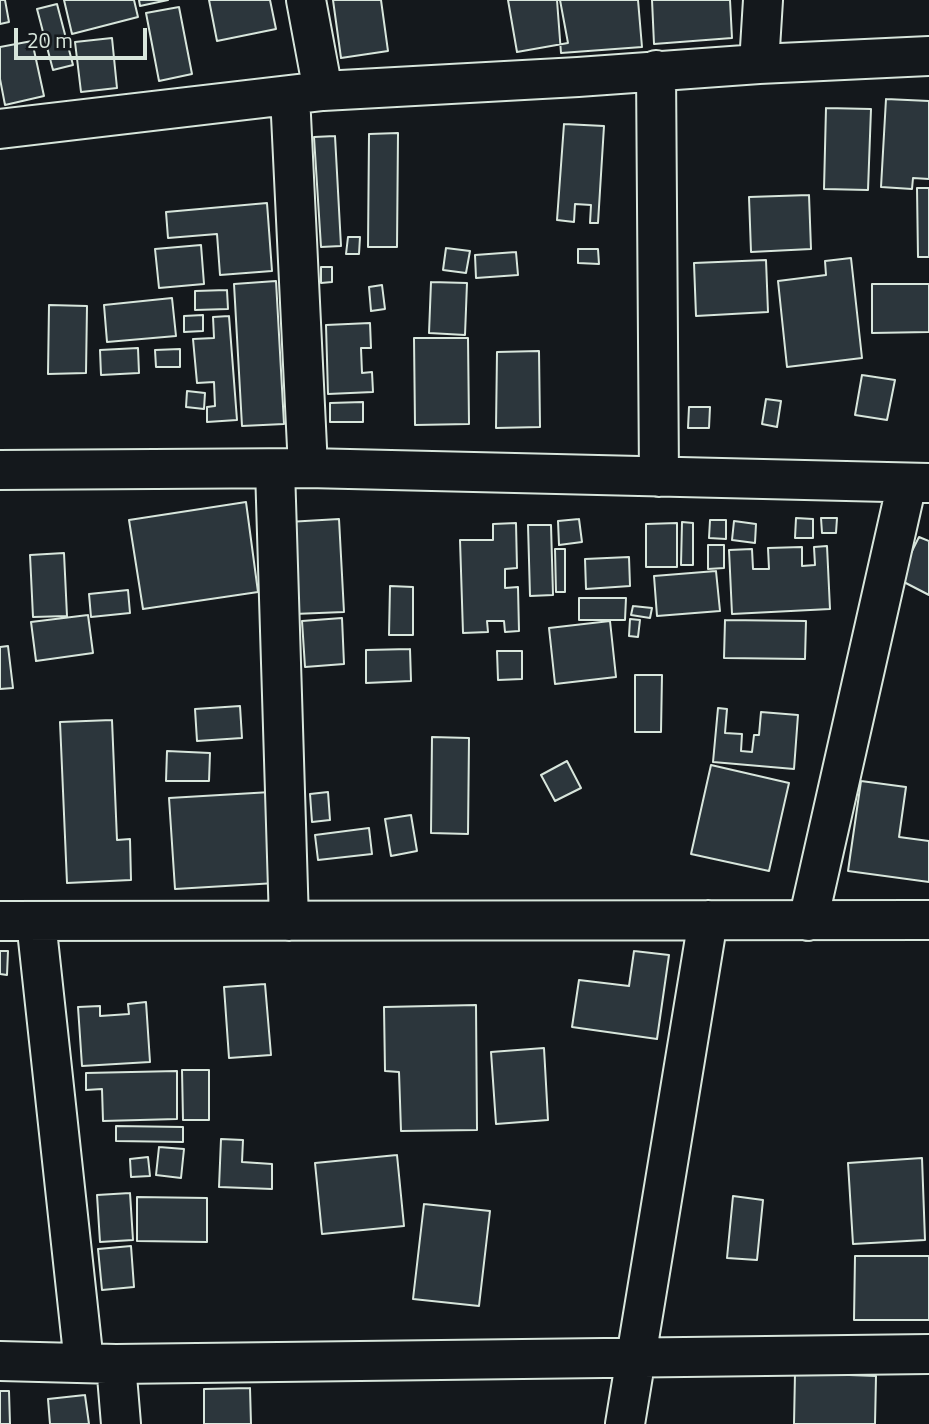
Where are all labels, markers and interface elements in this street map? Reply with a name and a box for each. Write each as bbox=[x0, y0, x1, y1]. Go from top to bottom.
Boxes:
scale bar bbox=[18, 14, 150, 58]
text: 20 m bbox=[27, 24, 73, 56]

